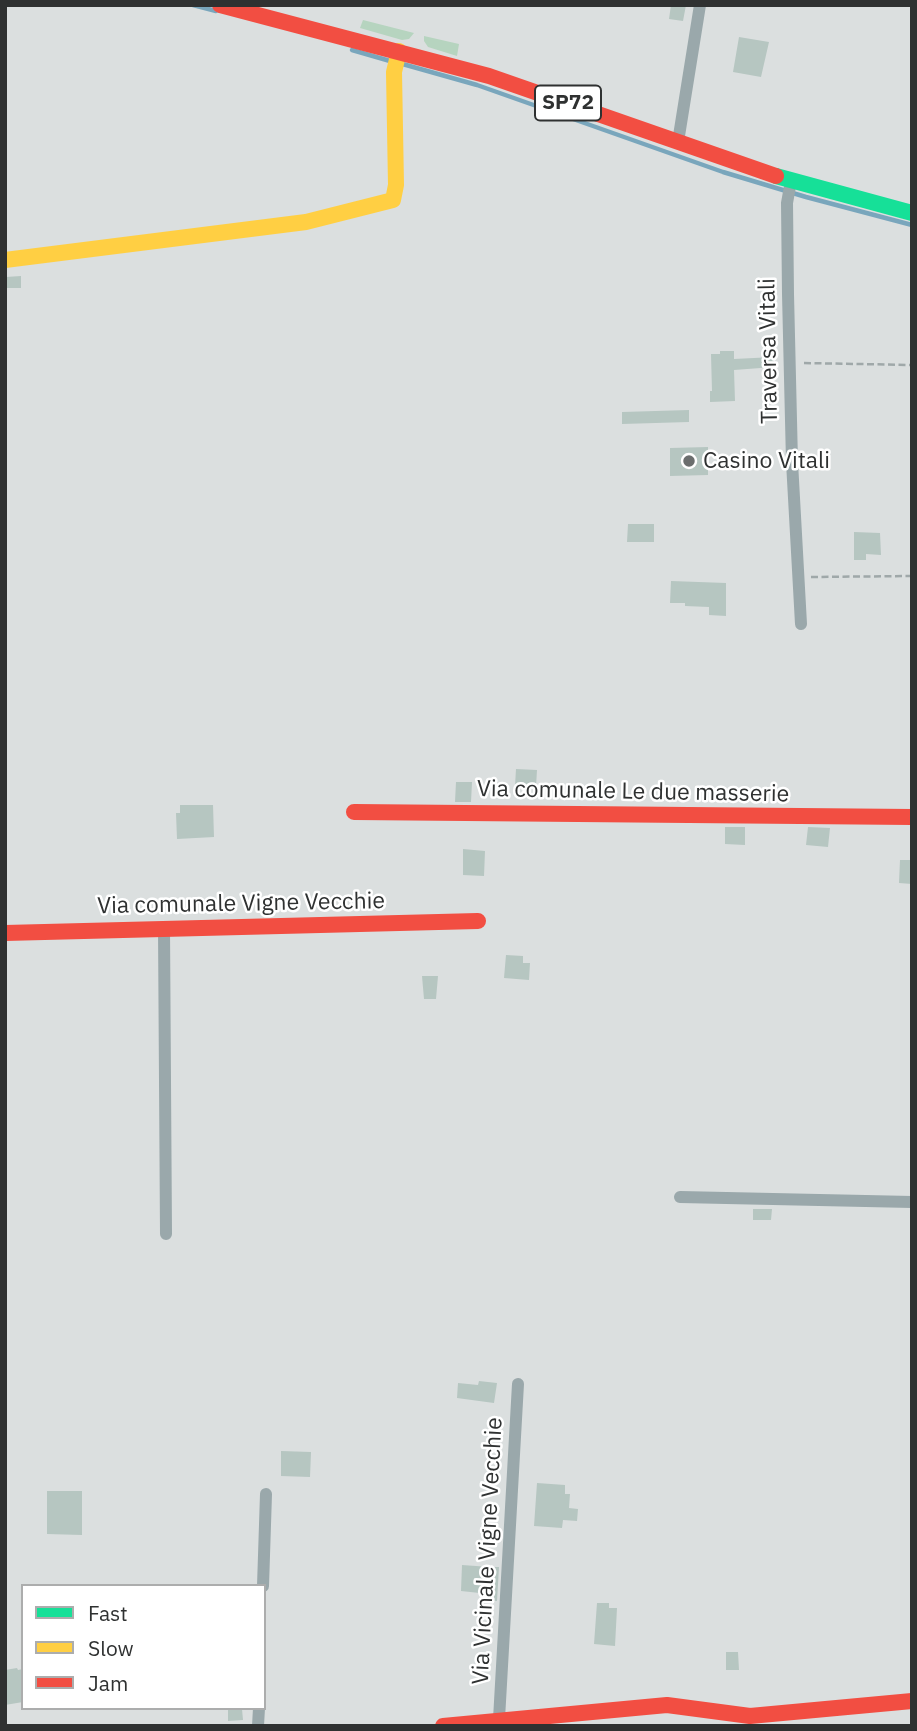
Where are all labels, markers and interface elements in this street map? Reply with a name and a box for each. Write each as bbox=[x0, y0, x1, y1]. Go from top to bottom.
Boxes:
road number: SP72 bbox=[535, 86, 601, 120]
street label: Traversa Vitali bbox=[754, 278, 784, 424]
place label: Casino Vitali bbox=[703, 447, 830, 475]
marker: Casino Vitali bbox=[681, 453, 697, 469]
street label: Via comunale Le due masserie bbox=[477, 775, 789, 809]
street label: Via comunale Vigne Vecchie bbox=[97, 888, 385, 920]
street label: Via Vicinale Vigne Vecchie bbox=[467, 1417, 509, 1685]
legend bbox=[21, 1584, 266, 1710]
text: Fast bbox=[88, 1599, 128, 1627]
text: Slow bbox=[88, 1634, 134, 1662]
text: Jam bbox=[88, 1669, 128, 1697]

